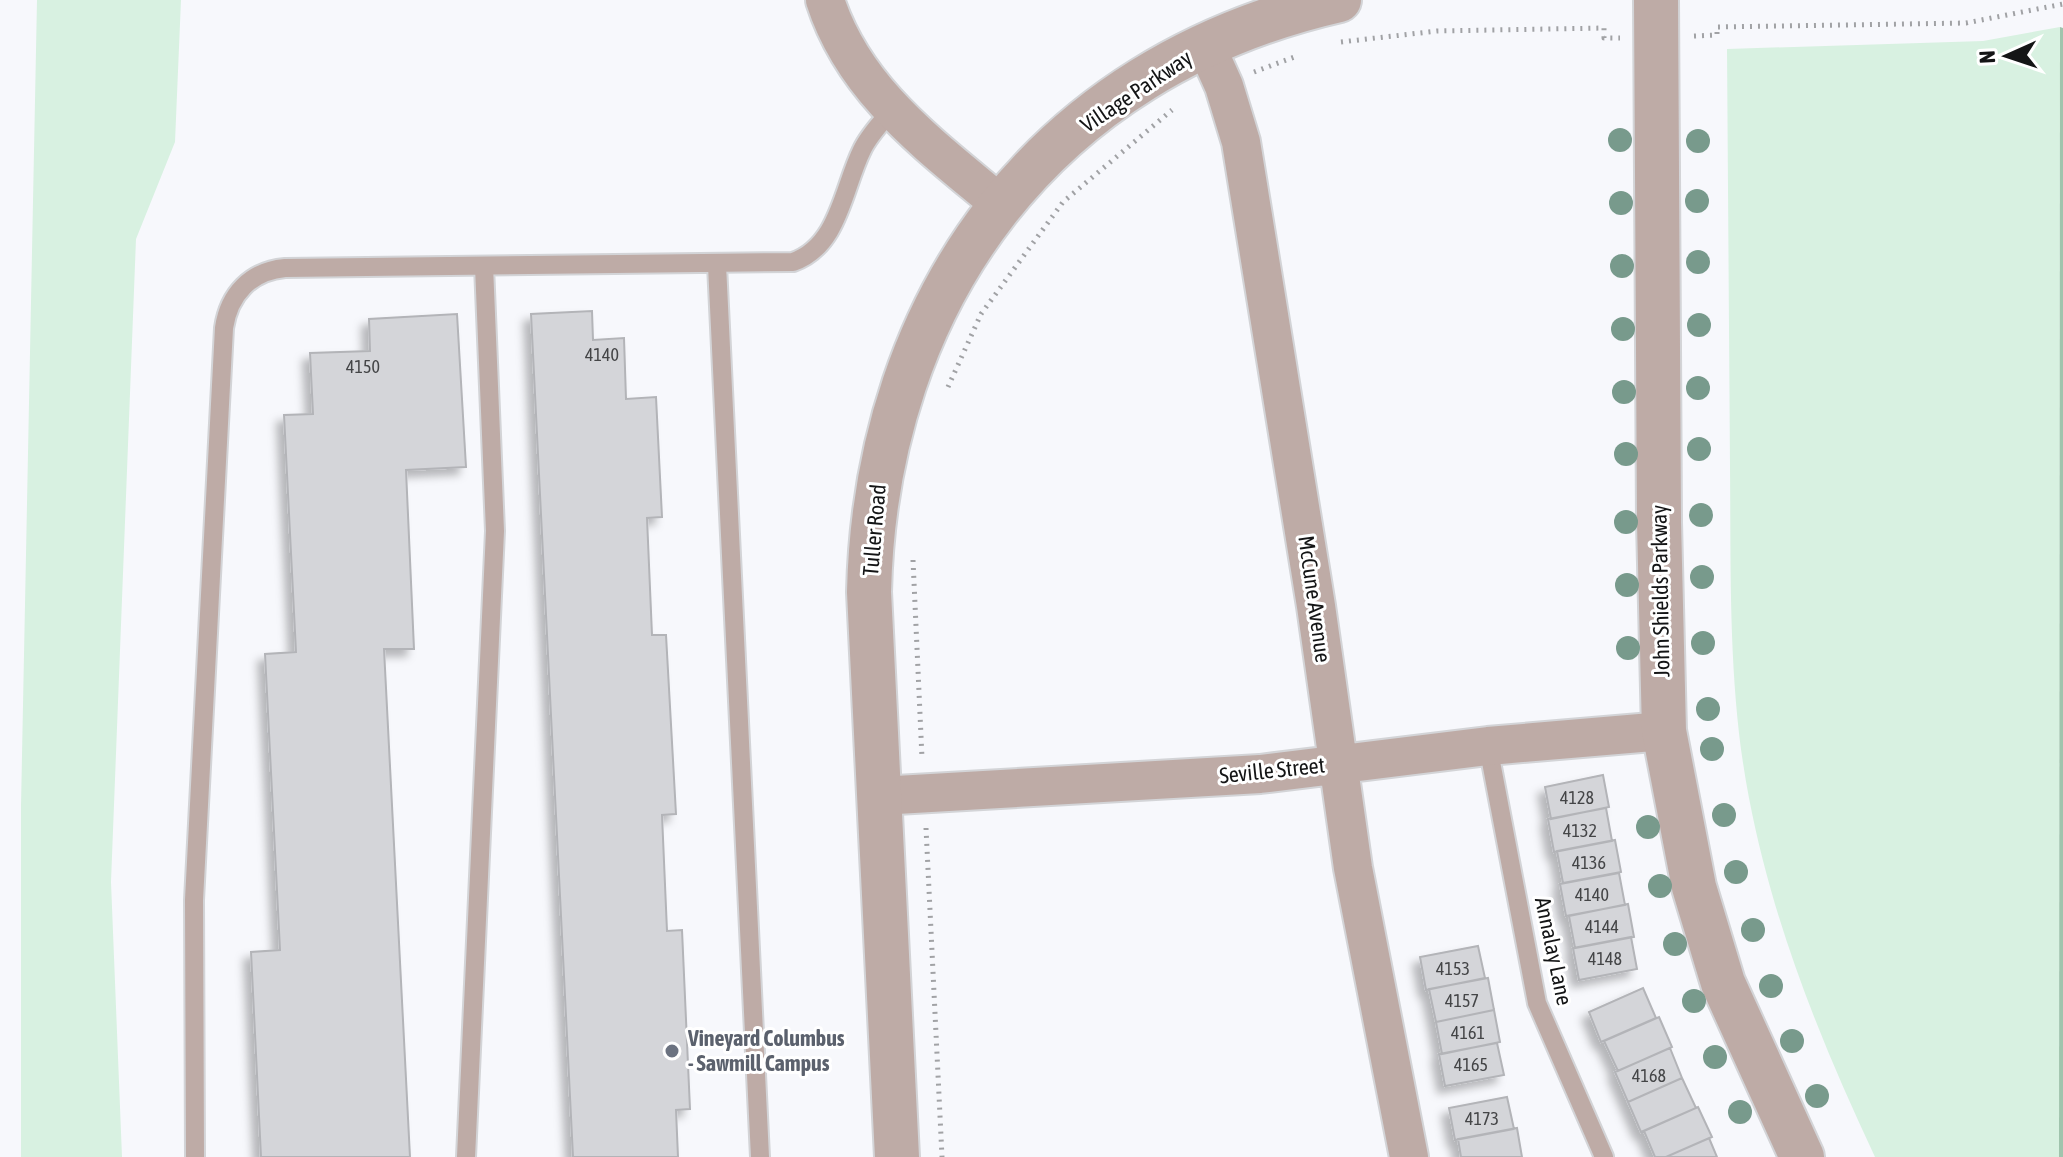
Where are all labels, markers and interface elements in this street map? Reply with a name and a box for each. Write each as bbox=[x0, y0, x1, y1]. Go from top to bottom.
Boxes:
north arrow bbox=[1967, 16, 2047, 96]
street label: Village Parkway bbox=[1075, 44, 1197, 138]
text: N bbox=[1974, 50, 2000, 64]
house number: 4140 bbox=[585, 344, 619, 365]
house number: 4150 bbox=[346, 356, 380, 377]
street label: Tuller Road bbox=[857, 483, 891, 577]
street label: John Shields Parkway bbox=[1645, 505, 1675, 677]
street label: McCune Avenue bbox=[1293, 534, 1337, 664]
street label: Seville Street bbox=[1218, 752, 1326, 788]
house number: 4128 bbox=[1560, 787, 1594, 808]
house number: 4132 bbox=[1563, 820, 1597, 841]
house number: 4136 bbox=[1572, 852, 1606, 873]
house number: 4140 bbox=[1575, 884, 1609, 905]
street label: Annalay Lane bbox=[1530, 895, 1578, 1007]
house number: 4144 bbox=[1585, 916, 1619, 937]
house number: 4148 bbox=[1588, 948, 1622, 969]
house number: 4153 bbox=[1436, 958, 1470, 979]
house number: 4157 bbox=[1445, 990, 1479, 1011]
house number: 4161 bbox=[1451, 1022, 1485, 1043]
place label: Vineyard Columbus - Sawmill Campus bbox=[687, 1025, 845, 1076]
marker: Vineyard Columbus - Sawmill Campus bbox=[663, 1042, 681, 1060]
house number: 4165 bbox=[1454, 1054, 1488, 1075]
house number: 4168 bbox=[1632, 1065, 1666, 1086]
house number: 4173 bbox=[1465, 1108, 1499, 1129]

